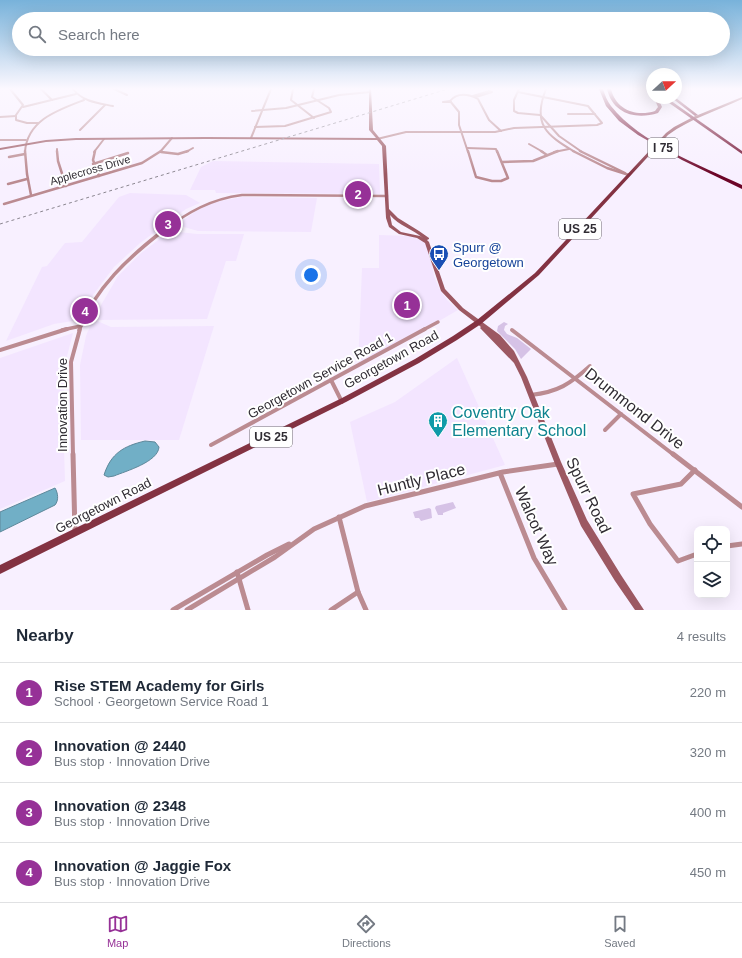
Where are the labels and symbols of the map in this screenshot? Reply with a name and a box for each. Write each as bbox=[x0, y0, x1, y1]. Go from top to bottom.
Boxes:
north arrow bbox=[646, 68, 682, 104]
road number: I 75 bbox=[648, 138, 678, 158]
street label: Applecross Drive bbox=[48, 153, 132, 187]
pin: 2 bbox=[345, 179, 371, 209]
pin: 3 bbox=[155, 209, 181, 239]
road number: US 25 bbox=[559, 219, 601, 239]
place label: Spurr @ Georgetown bbox=[453, 240, 524, 270]
bus stop icon: Spurr @ Georgetown bbox=[428, 243, 450, 271]
your location bbox=[301, 265, 321, 285]
pin: 1 bbox=[394, 290, 420, 320]
pin: 4 bbox=[72, 296, 98, 326]
street label: Georgetown Road bbox=[341, 327, 441, 392]
street label: Georgetown Service Road 1 bbox=[245, 329, 395, 422]
street label: Innovation Drive bbox=[55, 358, 70, 452]
street label: Drummond Drive bbox=[582, 364, 688, 452]
place label: Coventry Oak Elementary School bbox=[452, 404, 586, 439]
building icon: Coventry Oak Elementary School bbox=[427, 410, 449, 438]
road number: US 25 bbox=[250, 427, 292, 447]
street label: Spurr Road bbox=[563, 455, 614, 536]
street label: Huntly Place bbox=[375, 460, 467, 499]
street label: Georgetown Road bbox=[53, 475, 154, 536]
street label: Walcot Way bbox=[512, 484, 561, 568]

